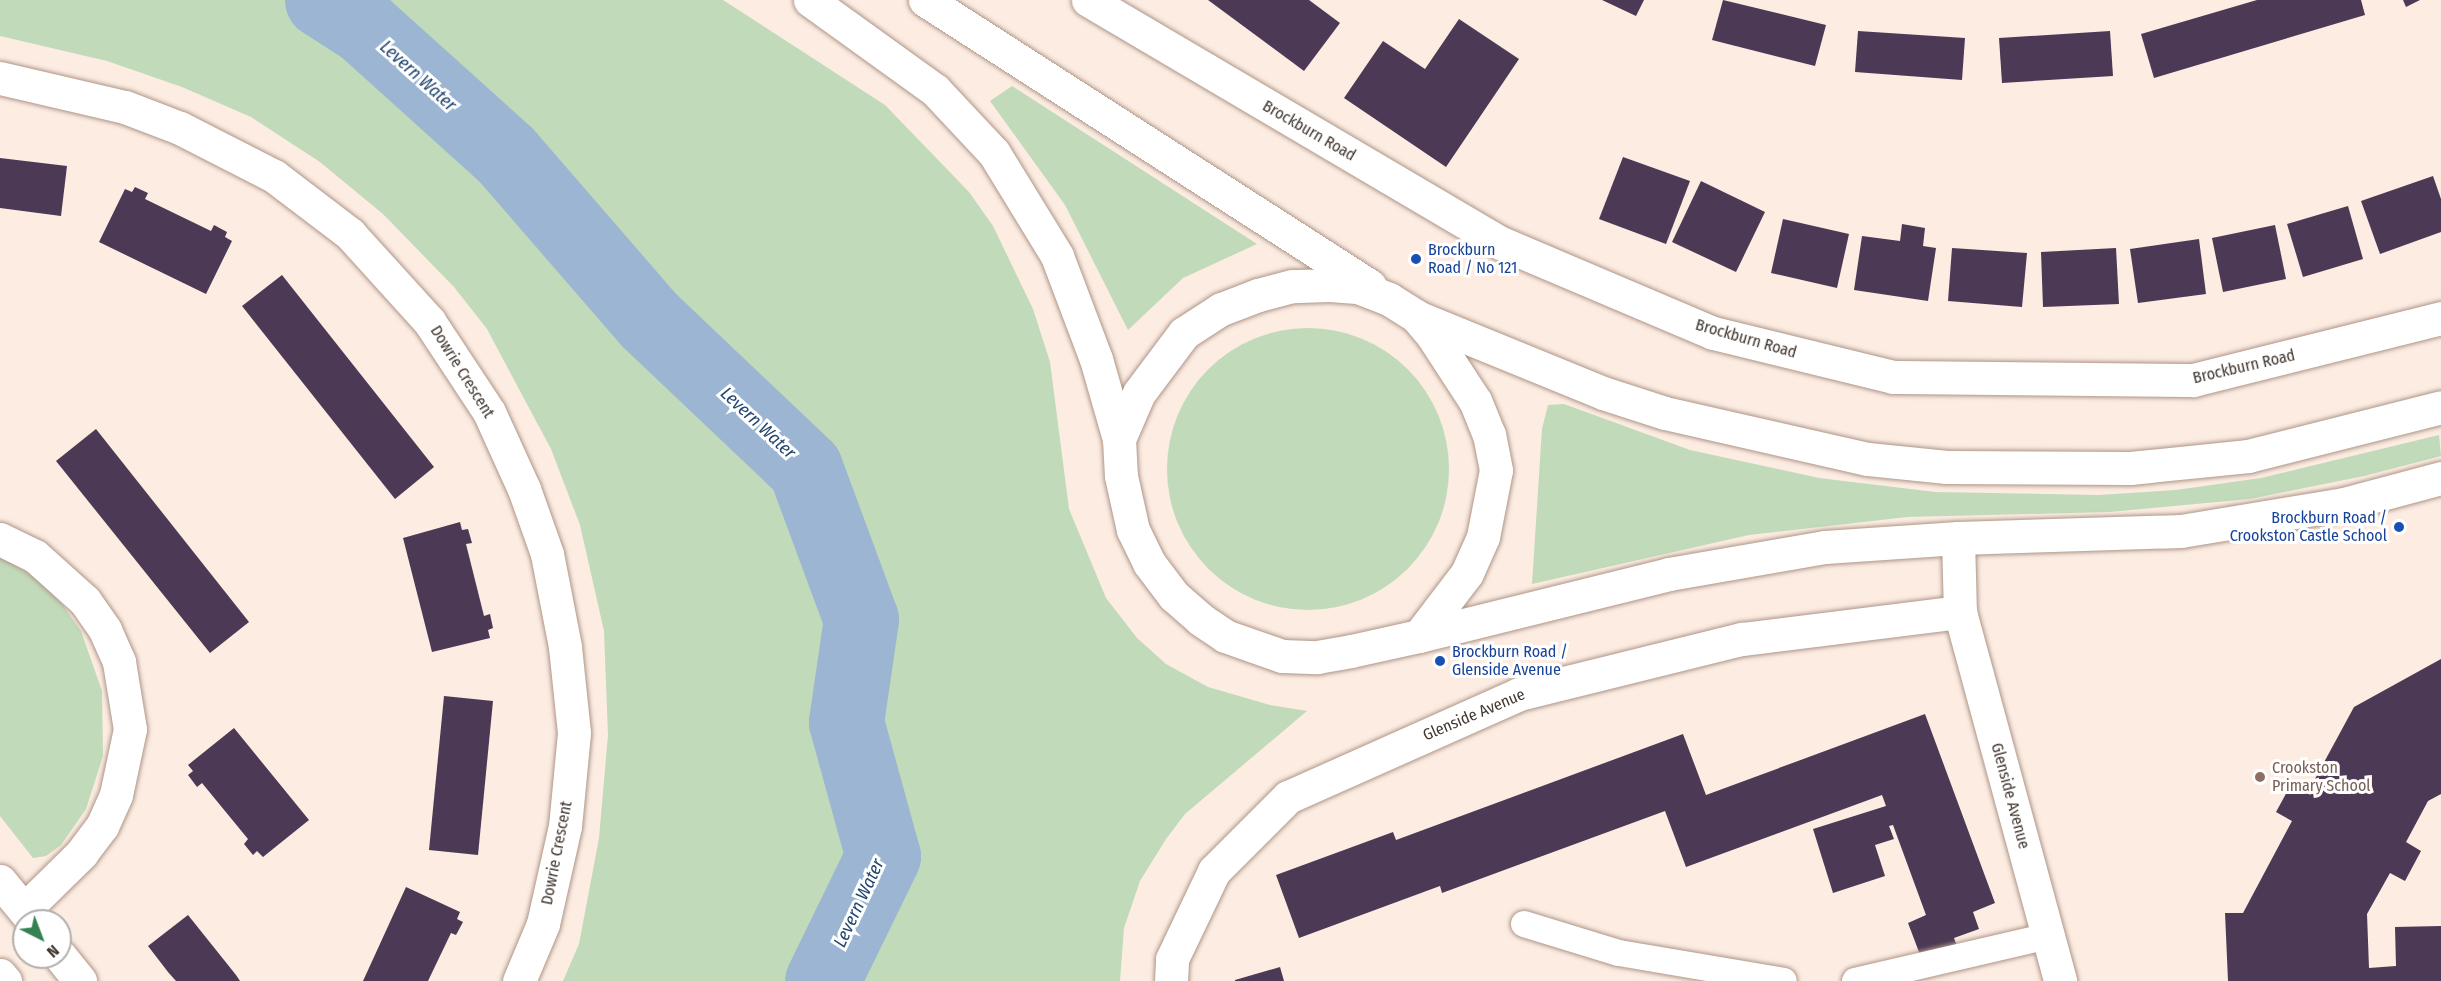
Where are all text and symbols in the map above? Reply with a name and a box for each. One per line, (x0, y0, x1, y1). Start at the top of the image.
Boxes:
water label: Levern Water (375, 36, 461, 116)
street label: Brockburn Road (1259, 97, 1359, 165)
place label: Brockburn Road / No 121 (1428, 240, 1517, 278)
marker: Brockburn Road / No 121 (1409, 252, 1423, 266)
street label: Brockburn Road (1693, 315, 1799, 363)
street label: Dowrie Crescent (426, 322, 498, 422)
street label: Brockburn Road (2191, 346, 2297, 388)
water label: Levern Water (716, 383, 800, 463)
place label: Brockburn Road / Crookston Castle School (2230, 508, 2387, 546)
marker: Brockburn Road / Crookston Castle School (2392, 520, 2406, 534)
place label: Brockburn Road / Glenside Avenue (1452, 642, 1568, 680)
marker: Brockburn Road / Glenside Avenue (1433, 654, 1447, 668)
street label: Glenside Avenue (1420, 685, 1528, 745)
street label: Glenside Avenue (1987, 741, 2033, 851)
place label: Crookston Primary School (2272, 758, 2371, 796)
marker: Crookston Primary School (2253, 770, 2267, 784)
street label: Dowrie Crescent (538, 799, 576, 907)
water label: Levern Water (829, 855, 889, 951)
north arrow (12, 909, 72, 969)
text: N (43, 941, 63, 962)

